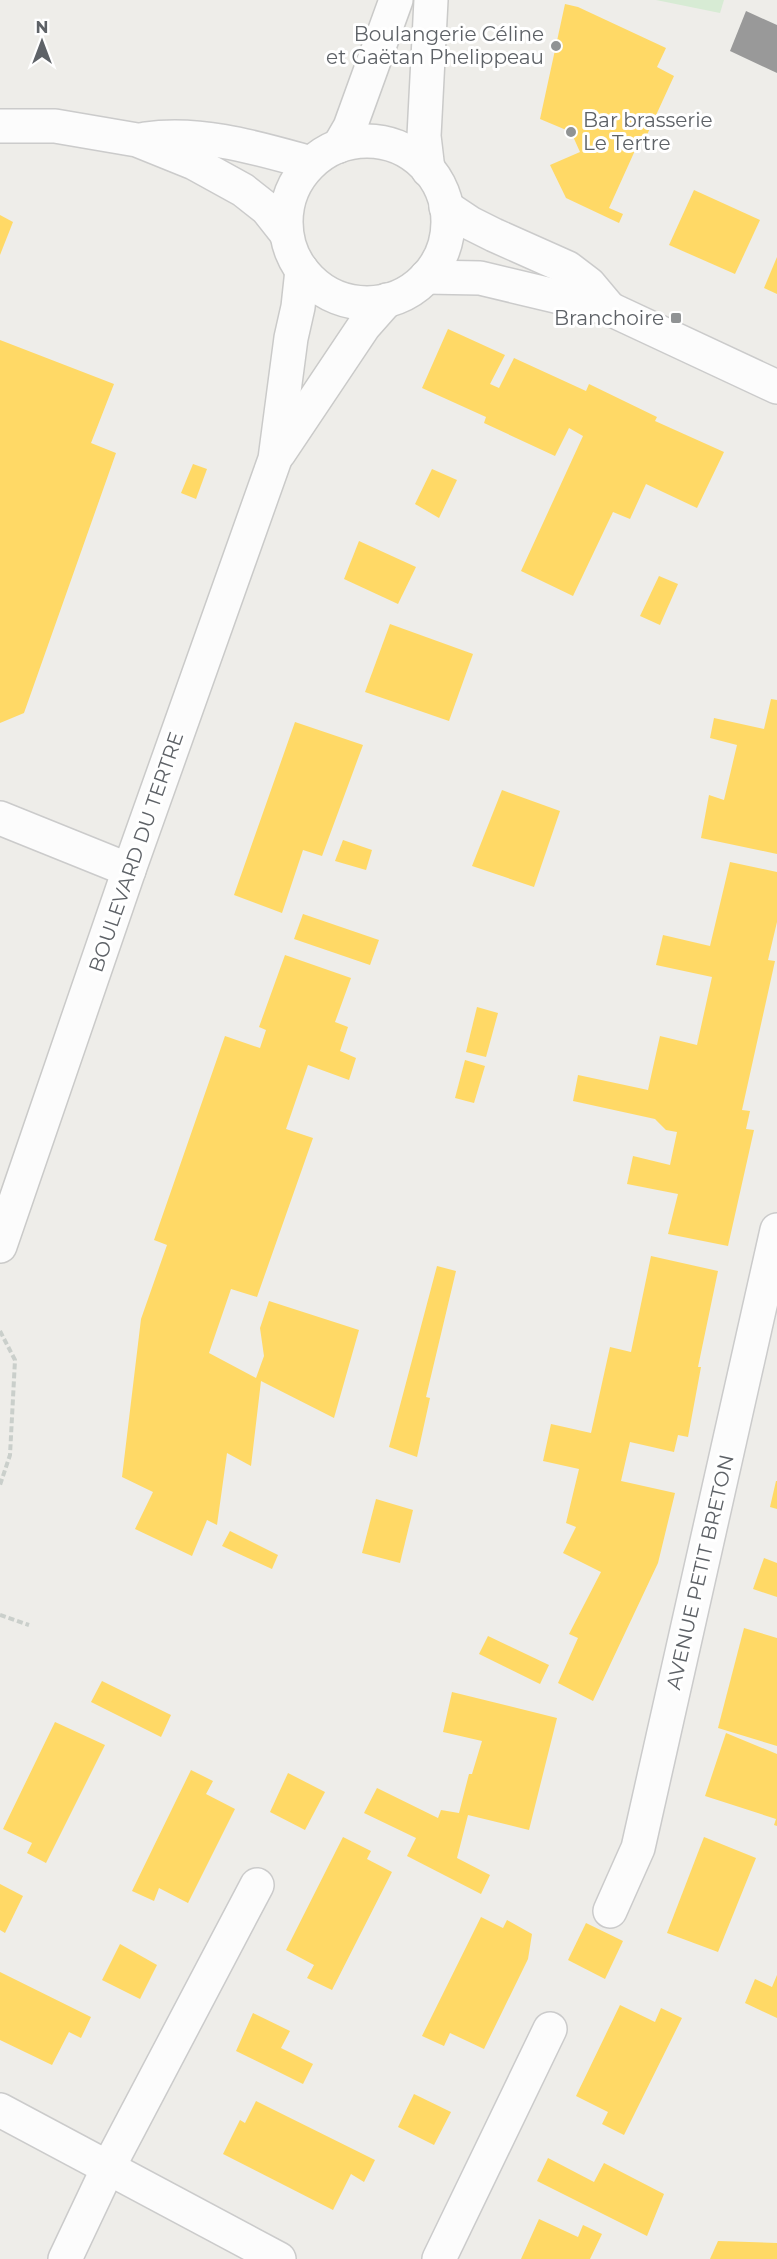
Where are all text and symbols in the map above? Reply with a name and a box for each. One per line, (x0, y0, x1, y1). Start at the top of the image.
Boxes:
north arrow (12, 12, 72, 72)
text: N (36, 18, 48, 37)
place label: Boulangerie Céline et Gaëtan Phelippeau (326, 22, 544, 69)
marker: Boulangerie Céline et Gaëtan Phelippeau (549, 39, 563, 53)
place label: Bar brasserie Le Tertre (583, 108, 713, 155)
marker: Bar brasserie Le Tertre (564, 125, 578, 139)
place label: Branchoire (554, 306, 664, 330)
marker: Branchoire (669, 311, 683, 325)
street label: BOULEVARD DU TERTRE (84, 729, 188, 975)
street label: AVENUE PETIT BRETON (661, 1452, 739, 1692)

